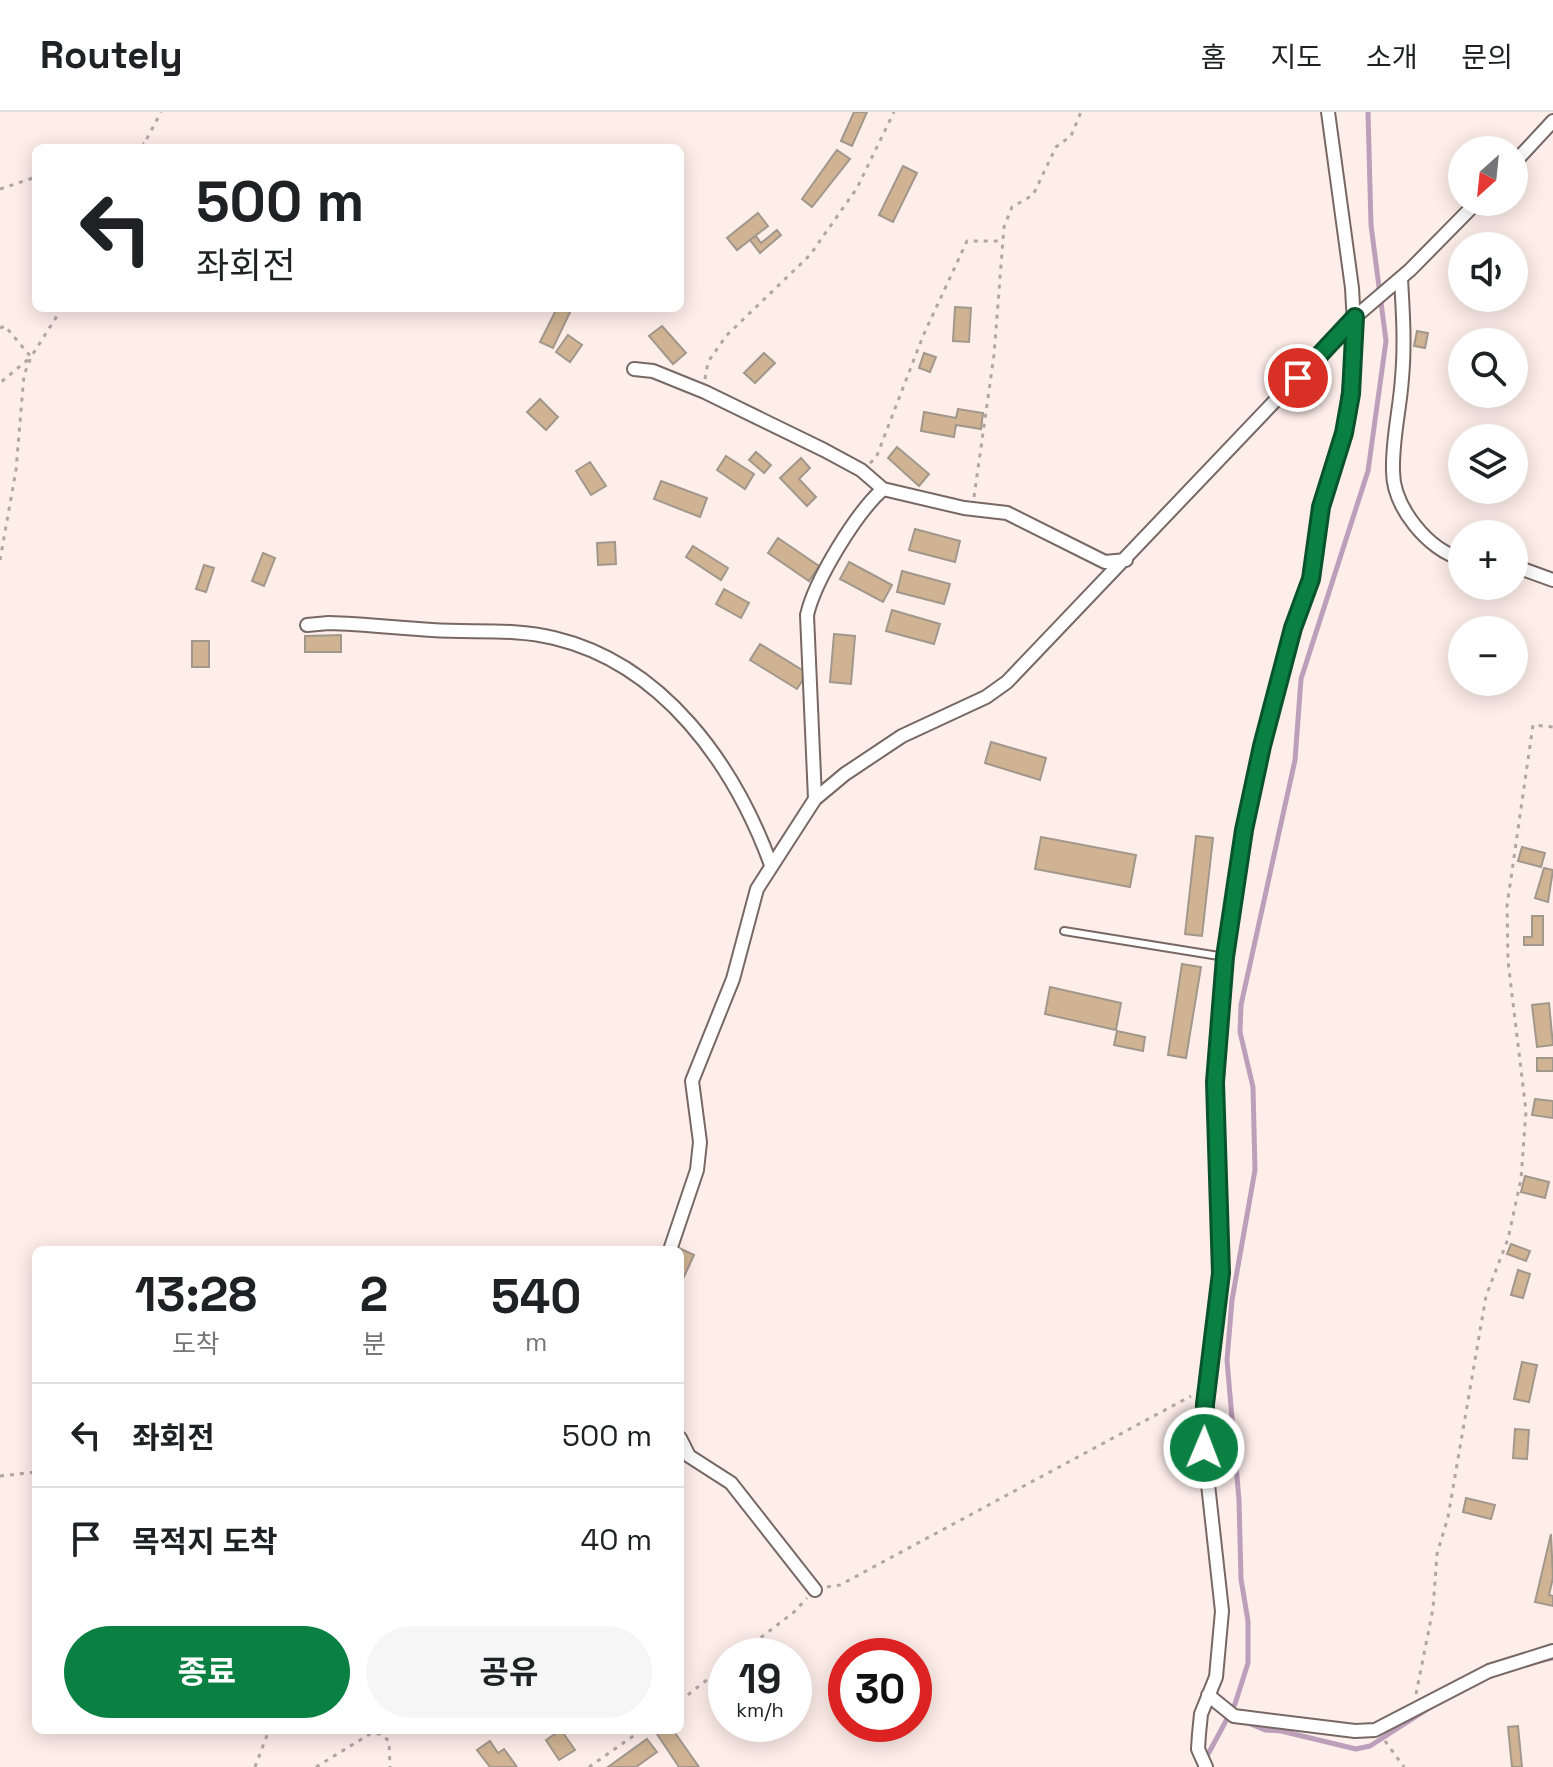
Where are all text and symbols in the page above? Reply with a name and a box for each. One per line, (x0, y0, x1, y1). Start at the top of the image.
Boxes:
text: Routely (40, 31, 183, 79)
text: 홈 (1201, 39, 1226, 75)
text: 지도 (1270, 39, 1322, 75)
text: 소개 (1366, 39, 1417, 75)
text: 문의 (1461, 39, 1513, 75)
north arrow (1448, 136, 1528, 216)
map controls (1448, 136, 1528, 696)
text: 500 m (196, 166, 364, 237)
icon: left (64, 176, 168, 280)
button: sound (1448, 232, 1528, 312)
text: 좌회전 (196, 243, 295, 289)
button: search (1448, 328, 1528, 408)
pin (1264, 344, 1332, 412)
icon: arrive (1276, 356, 1320, 400)
button: layers (1448, 424, 1528, 504)
button: + (1448, 520, 1528, 600)
button: − (1448, 616, 1528, 696)
text: 13:28 (135, 1264, 257, 1325)
text: 2 (360, 1264, 388, 1325)
text: 540 (491, 1266, 581, 1327)
text: m (525, 1325, 547, 1359)
text: 도착 (172, 1327, 220, 1361)
text: 분 (362, 1327, 386, 1361)
position arrow (1162, 1406, 1246, 1490)
icon: left (64, 1413, 108, 1457)
text: 500 m (562, 1416, 652, 1455)
text: 좌회전 (132, 1418, 215, 1457)
icon: arrive (64, 1517, 108, 1561)
text: 40 m (581, 1520, 652, 1559)
text: 목적지 도착 (132, 1522, 278, 1561)
button: 종료 (64, 1626, 350, 1718)
button: 공유 (366, 1626, 652, 1718)
speed limit sign: 30 (828, 1638, 932, 1742)
text: 19 (739, 1654, 781, 1705)
text: km/h (736, 1697, 784, 1723)

